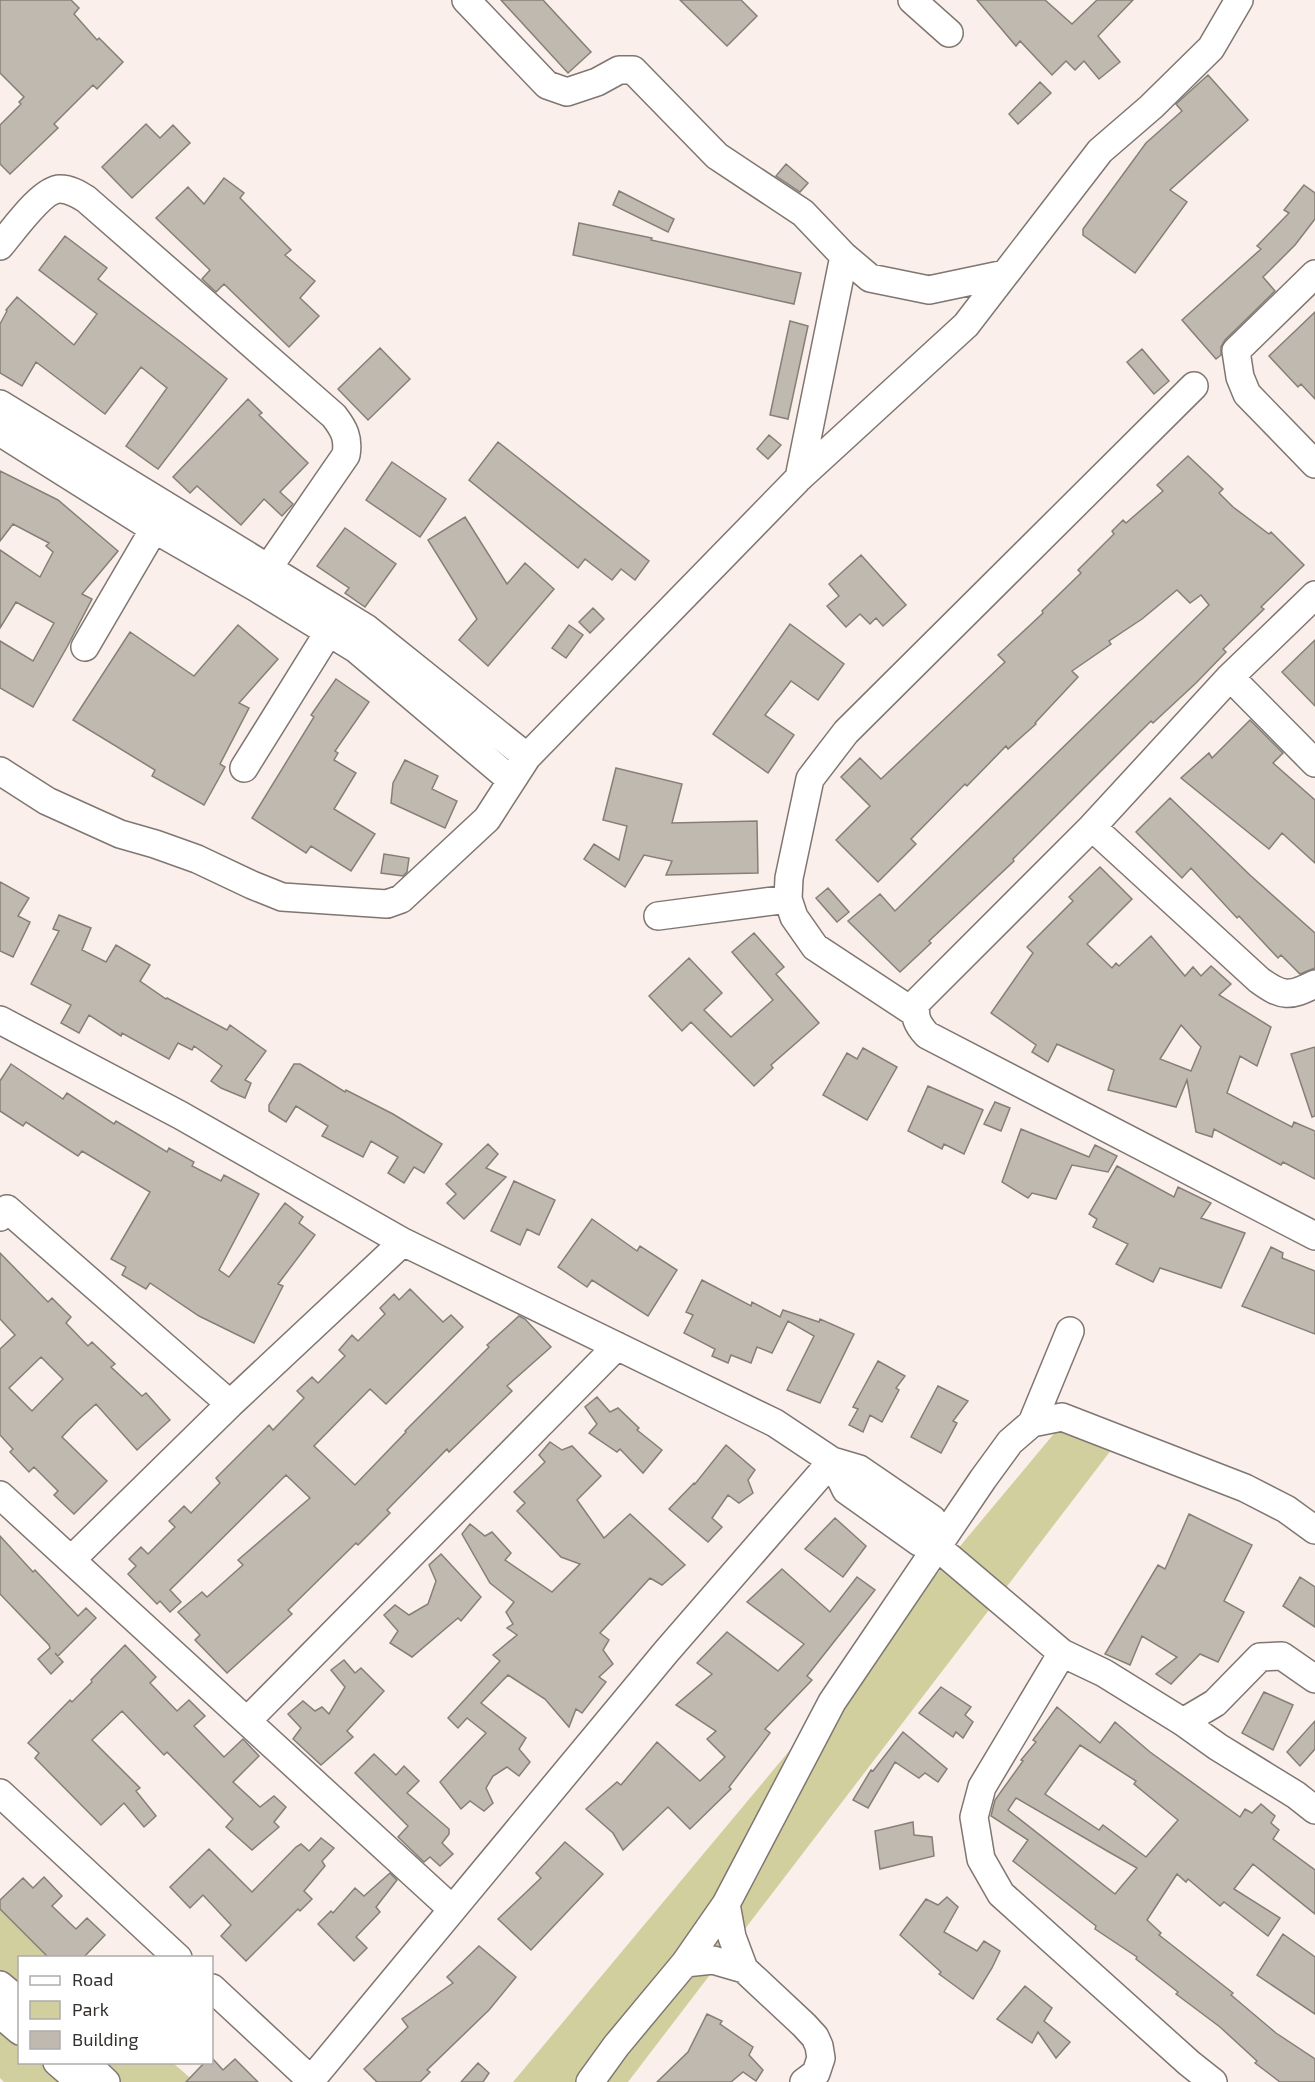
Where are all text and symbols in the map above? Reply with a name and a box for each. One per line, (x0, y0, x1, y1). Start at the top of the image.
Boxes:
legend (18, 1956, 213, 2064)
text: Road (72, 1968, 113, 1990)
text: Park (72, 1998, 109, 2020)
text: Building (72, 2028, 139, 2050)

